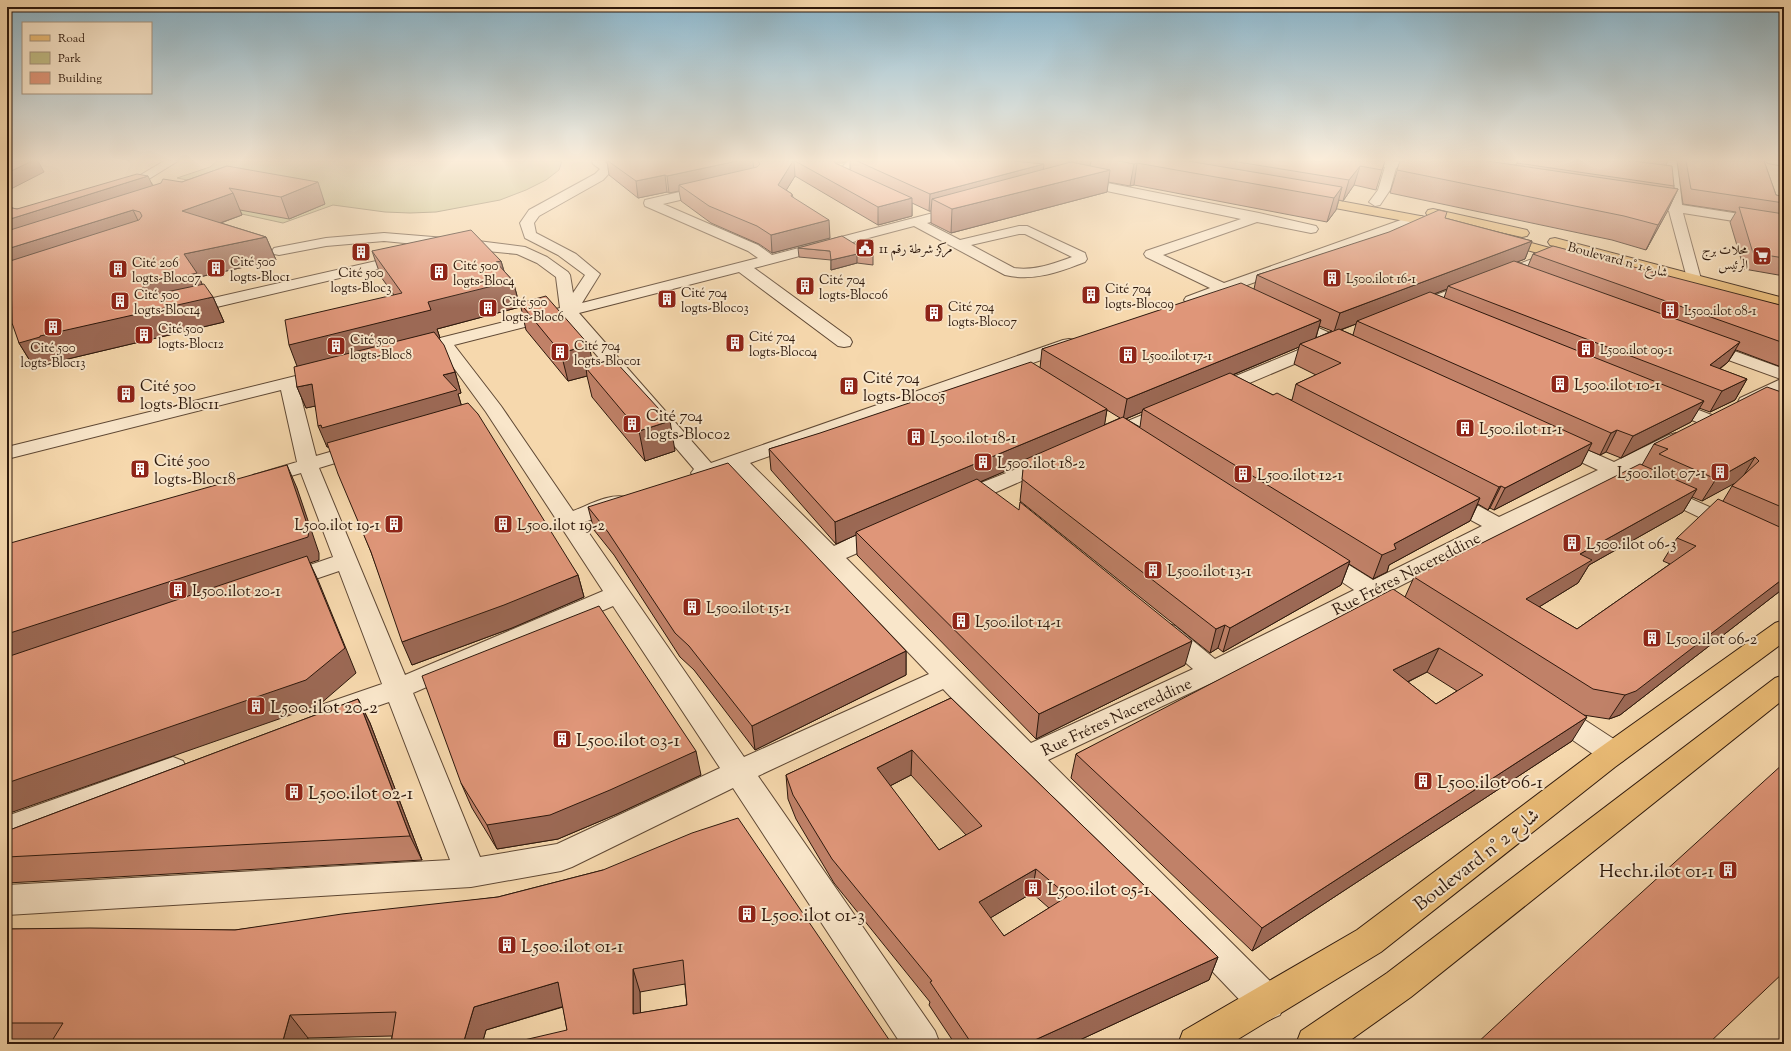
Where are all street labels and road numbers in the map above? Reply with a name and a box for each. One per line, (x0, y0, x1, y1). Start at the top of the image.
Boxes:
street label: Boulevard n° شارع 1 (1565, 239, 1670, 284)
street label: Rue Fréres Nacereddine (1329, 528, 1485, 623)
street label: Rue Fréres Nacereddine (1038, 673, 1196, 763)
street label: Boulevard n° شارع 2 (1409, 803, 1546, 919)

